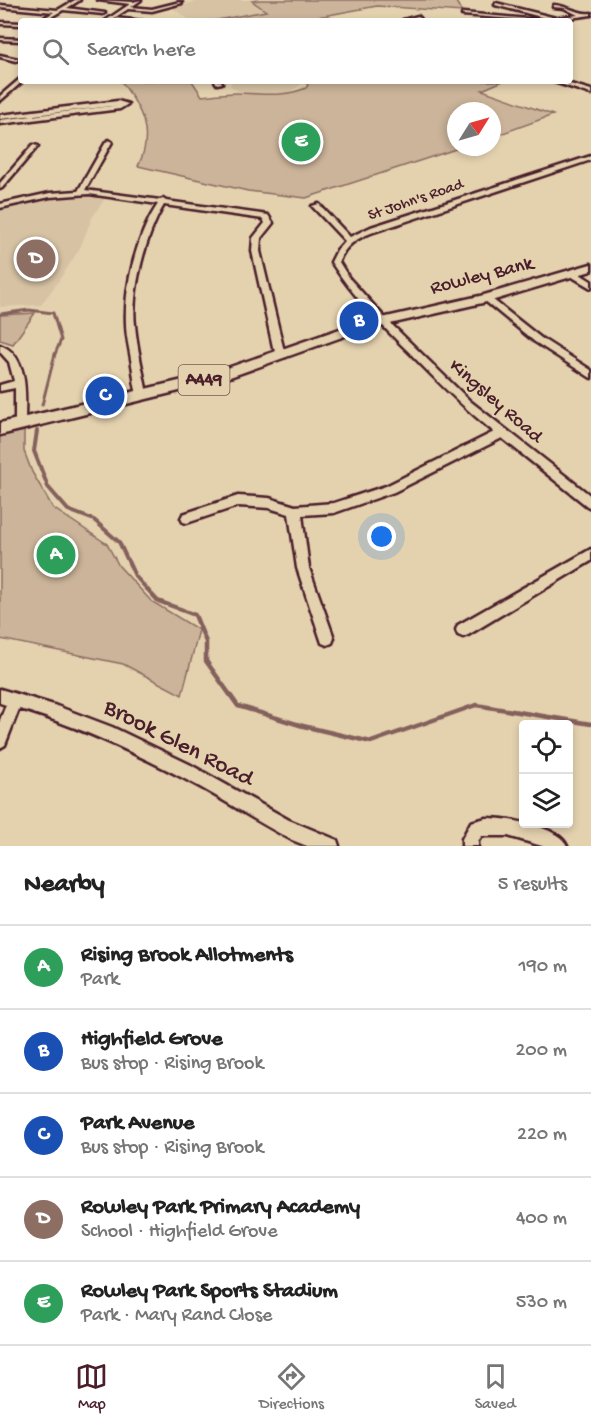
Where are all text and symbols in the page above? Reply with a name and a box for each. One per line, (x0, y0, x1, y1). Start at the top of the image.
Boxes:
search box (18, 18, 573, 84)
icon: search (39, 35, 72, 68)
text: Search here (87, 38, 195, 64)
north arrow (447, 102, 501, 156)
pin: E (282, 120, 320, 164)
street label: St John's Road (366, 175, 468, 226)
pin: D (16, 236, 56, 282)
street label: Rowley Bank (428, 253, 538, 301)
pin: B (340, 298, 378, 344)
street label: Kingsley Road (443, 355, 548, 450)
road number: A449 (178, 365, 230, 395)
pin: C (86, 374, 124, 418)
your location (367, 522, 396, 551)
pin: A (36, 532, 76, 578)
street label: Brook Glen Road (97, 693, 260, 795)
map controls (519, 720, 573, 828)
button: locate (519, 720, 573, 774)
button: layers (519, 774, 573, 828)
text: Nearby (24, 870, 105, 901)
text: 5 results (498, 874, 567, 897)
text: Rising Brook Allotments (81, 943, 293, 969)
text: A (38, 956, 49, 979)
text: 190 m (519, 956, 567, 979)
text: Park (81, 969, 119, 992)
text: Highfield Grove (81, 1027, 223, 1053)
text: B (38, 1040, 49, 1063)
text: 200 m (516, 1040, 567, 1063)
text: Bus stop · Rising Brook (81, 1053, 263, 1076)
text: Park Avenue (81, 1111, 194, 1137)
text: C (38, 1124, 49, 1147)
text: 220 m (517, 1124, 567, 1147)
text: Bus stop · Rising Brook (81, 1137, 263, 1160)
text: Rowley Park Primary Academy (81, 1195, 360, 1221)
text: D (37, 1208, 50, 1231)
text: 400 m (516, 1208, 567, 1231)
text: School · Highfield Grove (81, 1221, 277, 1244)
text: Rowley Park Sports Stadium (81, 1279, 338, 1305)
text: E (37, 1292, 50, 1315)
text: 530 m (516, 1292, 567, 1315)
text: Park · Mary Rand Close (81, 1305, 272, 1328)
tab: Map (75, 1360, 108, 1415)
tab: Directions (259, 1360, 324, 1415)
tab: Saved (475, 1360, 516, 1415)

